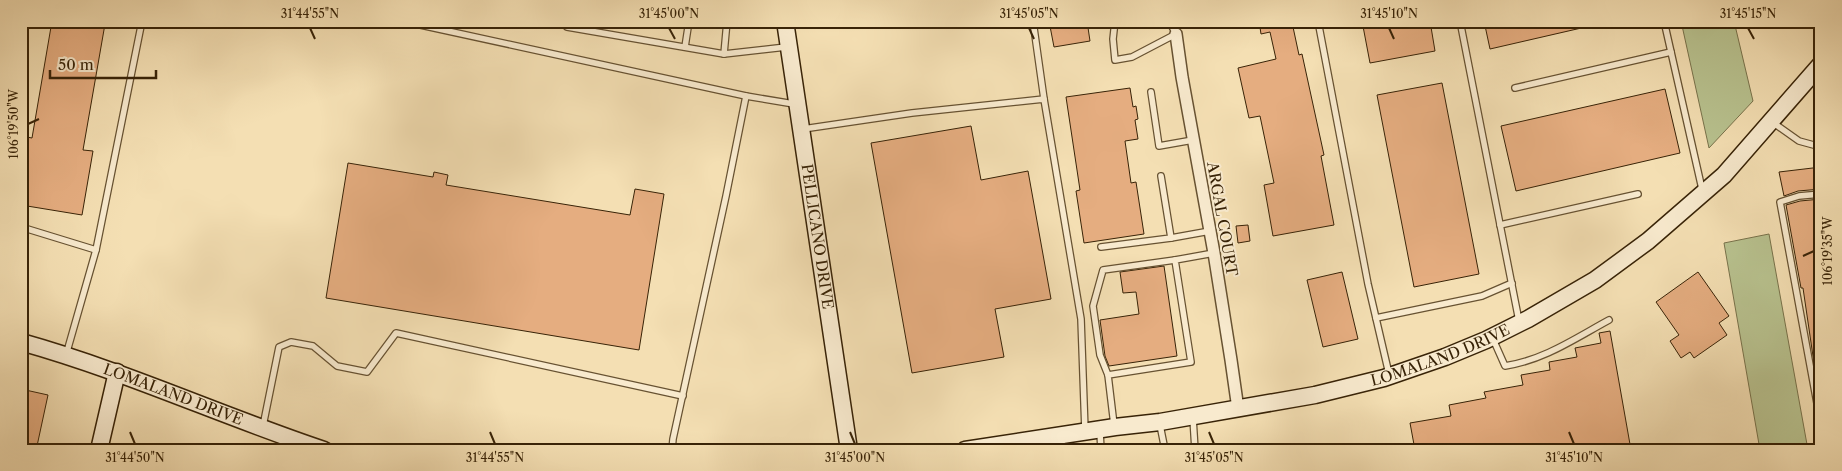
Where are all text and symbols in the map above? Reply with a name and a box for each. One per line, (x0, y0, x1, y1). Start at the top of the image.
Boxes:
text: 31°44'55"N (281, 6, 339, 21)
text: 31°45'00"N (639, 6, 699, 21)
text: 31°45'05"N (999, 6, 1059, 21)
text: 31°45'10"N (1360, 6, 1418, 21)
text: 31°45'15"N (1720, 6, 1776, 21)
scale bar (50, 48, 156, 80)
text: 50 m (58, 55, 94, 74)
text: 106°19'50"W (6, 88, 21, 159)
street label: ARGAL COURT (1203, 159, 1242, 278)
street label: PELLICANO DRIVE (797, 163, 838, 310)
text: 106°19'35"W (1820, 216, 1835, 285)
street label: LOMALAND DRIVE (1369, 320, 1513, 390)
street label: LOMALAND DRIVE (101, 359, 246, 429)
text: 31°44'50"N (105, 450, 165, 465)
text: 31°44'55"N (466, 450, 524, 465)
text: 31°45'00"N (825, 450, 885, 465)
text: 31°45'05"N (1184, 450, 1244, 465)
text: 31°45'10"N (1545, 450, 1603, 465)

